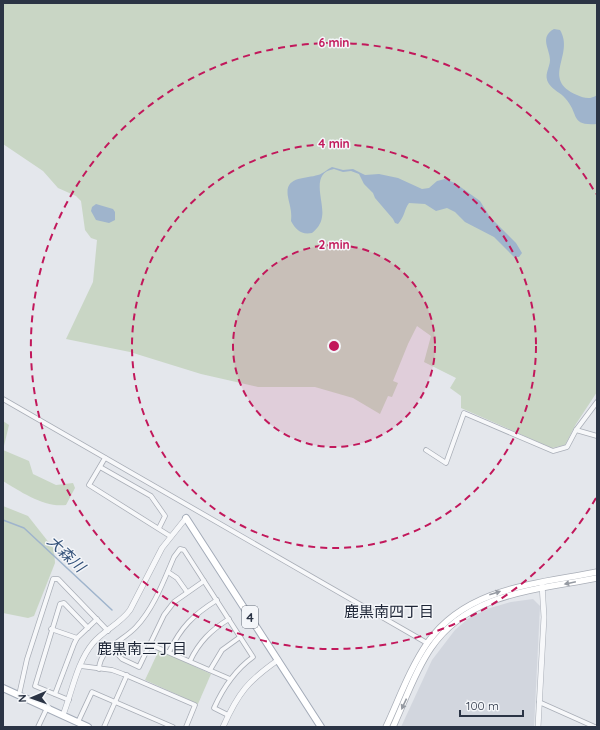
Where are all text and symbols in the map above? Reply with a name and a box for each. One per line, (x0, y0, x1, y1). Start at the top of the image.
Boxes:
text: 6 min (318, 35, 350, 50)
text: 4 min (318, 136, 350, 151)
text: 2 min (318, 237, 350, 252)
centre of rings (327, 339, 341, 353)
water label: 大森川 (43, 531, 91, 577)
one-way arrow (564, 581, 576, 587)
one-way arrow (489, 590, 501, 596)
district label: 鹿黒南四丁目 (344, 602, 434, 621)
road number: 4 (242, 606, 258, 628)
district label: 鹿黒南三丁目 (97, 639, 187, 658)
north arrow (12, 678, 52, 718)
scale bar (460, 692, 523, 718)
text: N (15, 694, 29, 703)
one-way arrow (401, 698, 407, 709)
text: 100 m (466, 698, 499, 713)

